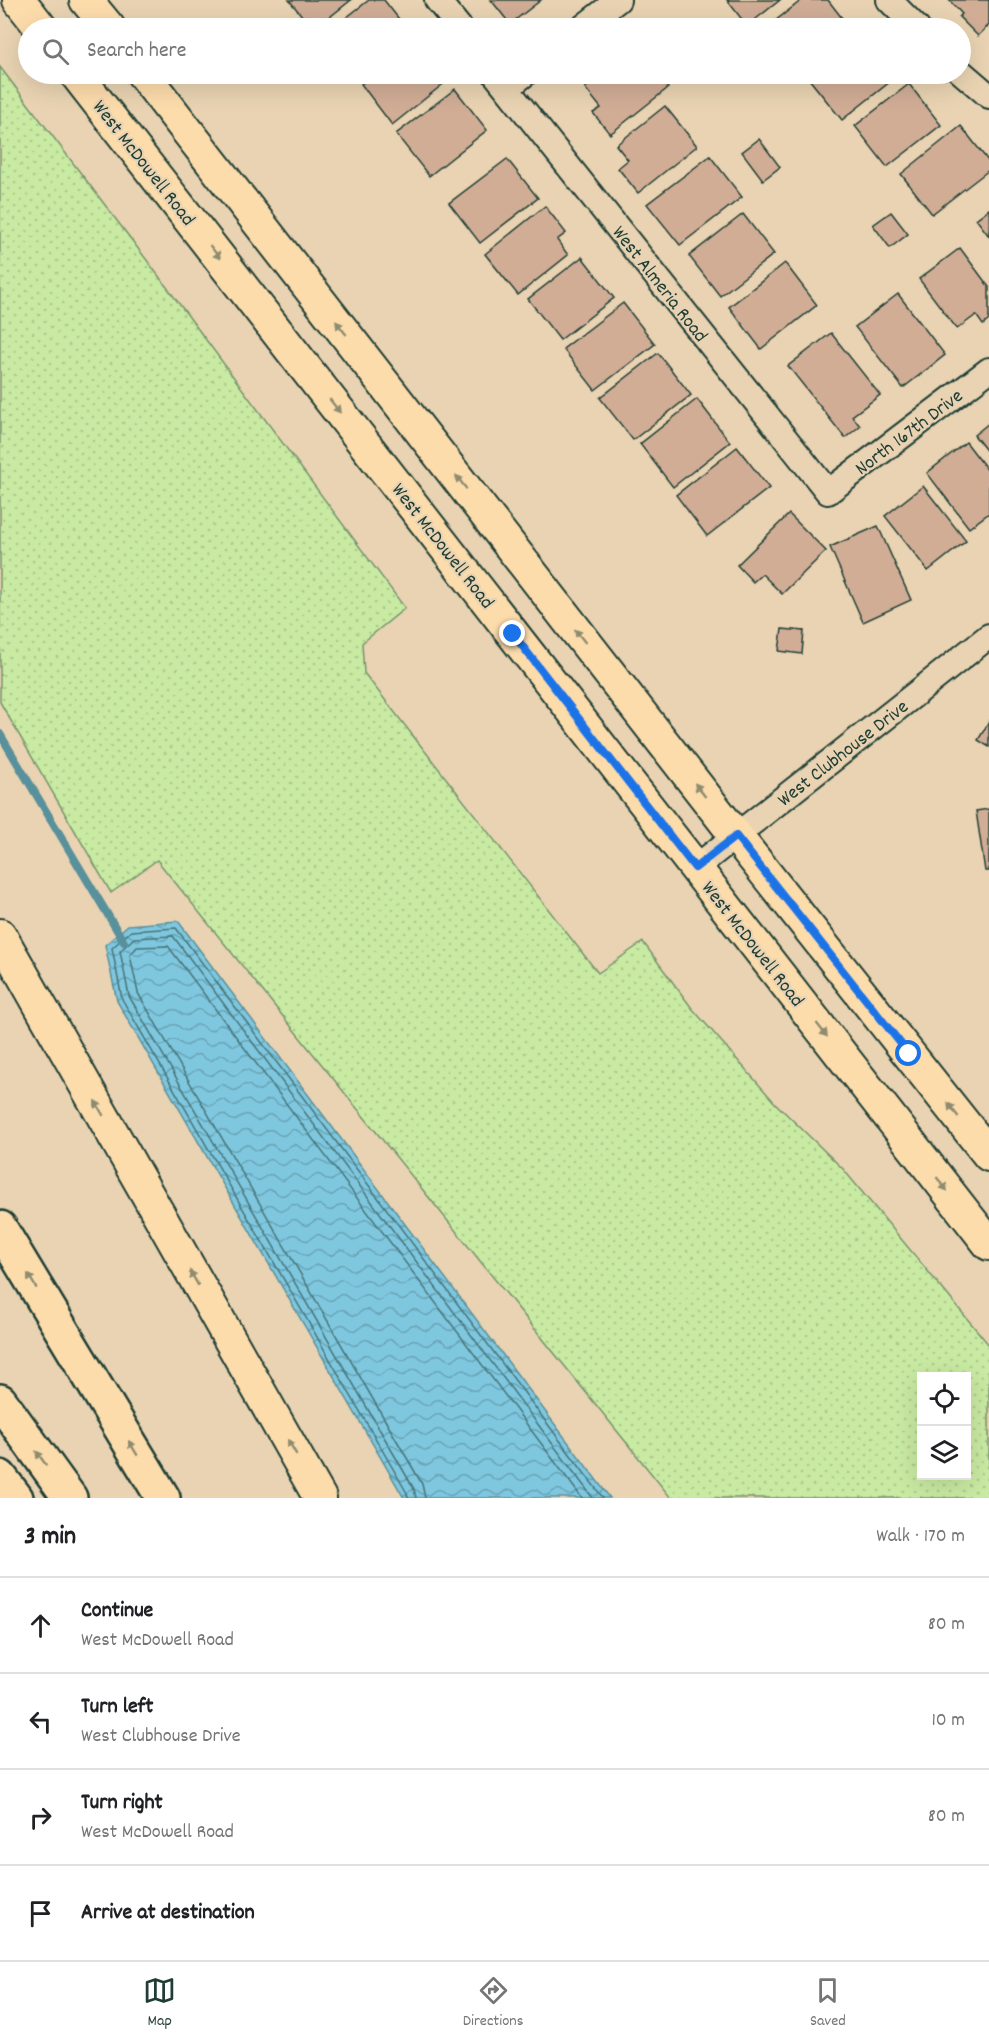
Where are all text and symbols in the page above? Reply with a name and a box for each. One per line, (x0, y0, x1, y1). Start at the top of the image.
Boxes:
search box (18, 18, 971, 84)
icon: search (39, 35, 72, 68)
text: Search here (87, 36, 186, 67)
street label: West McDowell Road (85, 95, 201, 233)
street label: West Almeria Road (604, 221, 713, 349)
one-way arrow (209, 244, 222, 260)
one-way arrow (335, 320, 348, 336)
street label: North 167th Drive (850, 383, 970, 483)
one-way arrow (329, 398, 342, 414)
one-way arrow (454, 474, 467, 490)
street label: West McDowell Road (384, 478, 500, 616)
route end (499, 620, 525, 646)
one-way arrow (574, 628, 587, 644)
street label: West Clubhouse Drive (772, 694, 916, 815)
one-way arrow (694, 782, 706, 798)
street label: West McDowell Road (694, 876, 810, 1014)
one-way arrow (816, 1022, 828, 1038)
route start (895, 1040, 921, 1066)
one-way arrow (94, 1099, 104, 1116)
one-way arrow (947, 1102, 959, 1117)
one-way arrow (936, 1176, 948, 1191)
one-way arrow (189, 1269, 199, 1286)
one-way arrow (27, 1272, 37, 1289)
map controls (917, 1372, 971, 1480)
button: locate (917, 1372, 971, 1426)
button: layers (917, 1426, 971, 1480)
one-way arrow (286, 1439, 297, 1455)
one-way arrow (127, 1440, 138, 1456)
one-way arrow (35, 1450, 47, 1465)
text: 3 min (24, 1519, 76, 1556)
text: Walk · 170 m (876, 1523, 965, 1551)
text: Continue (81, 1596, 153, 1627)
icon: ahead (24, 1609, 57, 1642)
text: 80 m (928, 1611, 965, 1639)
text: West McDowell Road (81, 1627, 234, 1655)
text: Turn left (81, 1692, 153, 1723)
icon: left (24, 1705, 57, 1738)
text: 10 m (931, 1707, 965, 1735)
text: West Clubhouse Drive (81, 1723, 241, 1751)
text: Turn right (81, 1788, 163, 1819)
icon: right (24, 1801, 57, 1834)
text: 80 m (928, 1803, 965, 1831)
text: West McDowell Road (81, 1819, 234, 1847)
icon: arrive (24, 1897, 57, 1930)
text: Arrive at destination (81, 1898, 255, 1929)
tab: Map (143, 1974, 176, 2033)
tab: Directions (463, 1974, 523, 2033)
tab: Saved (810, 1974, 846, 2033)

